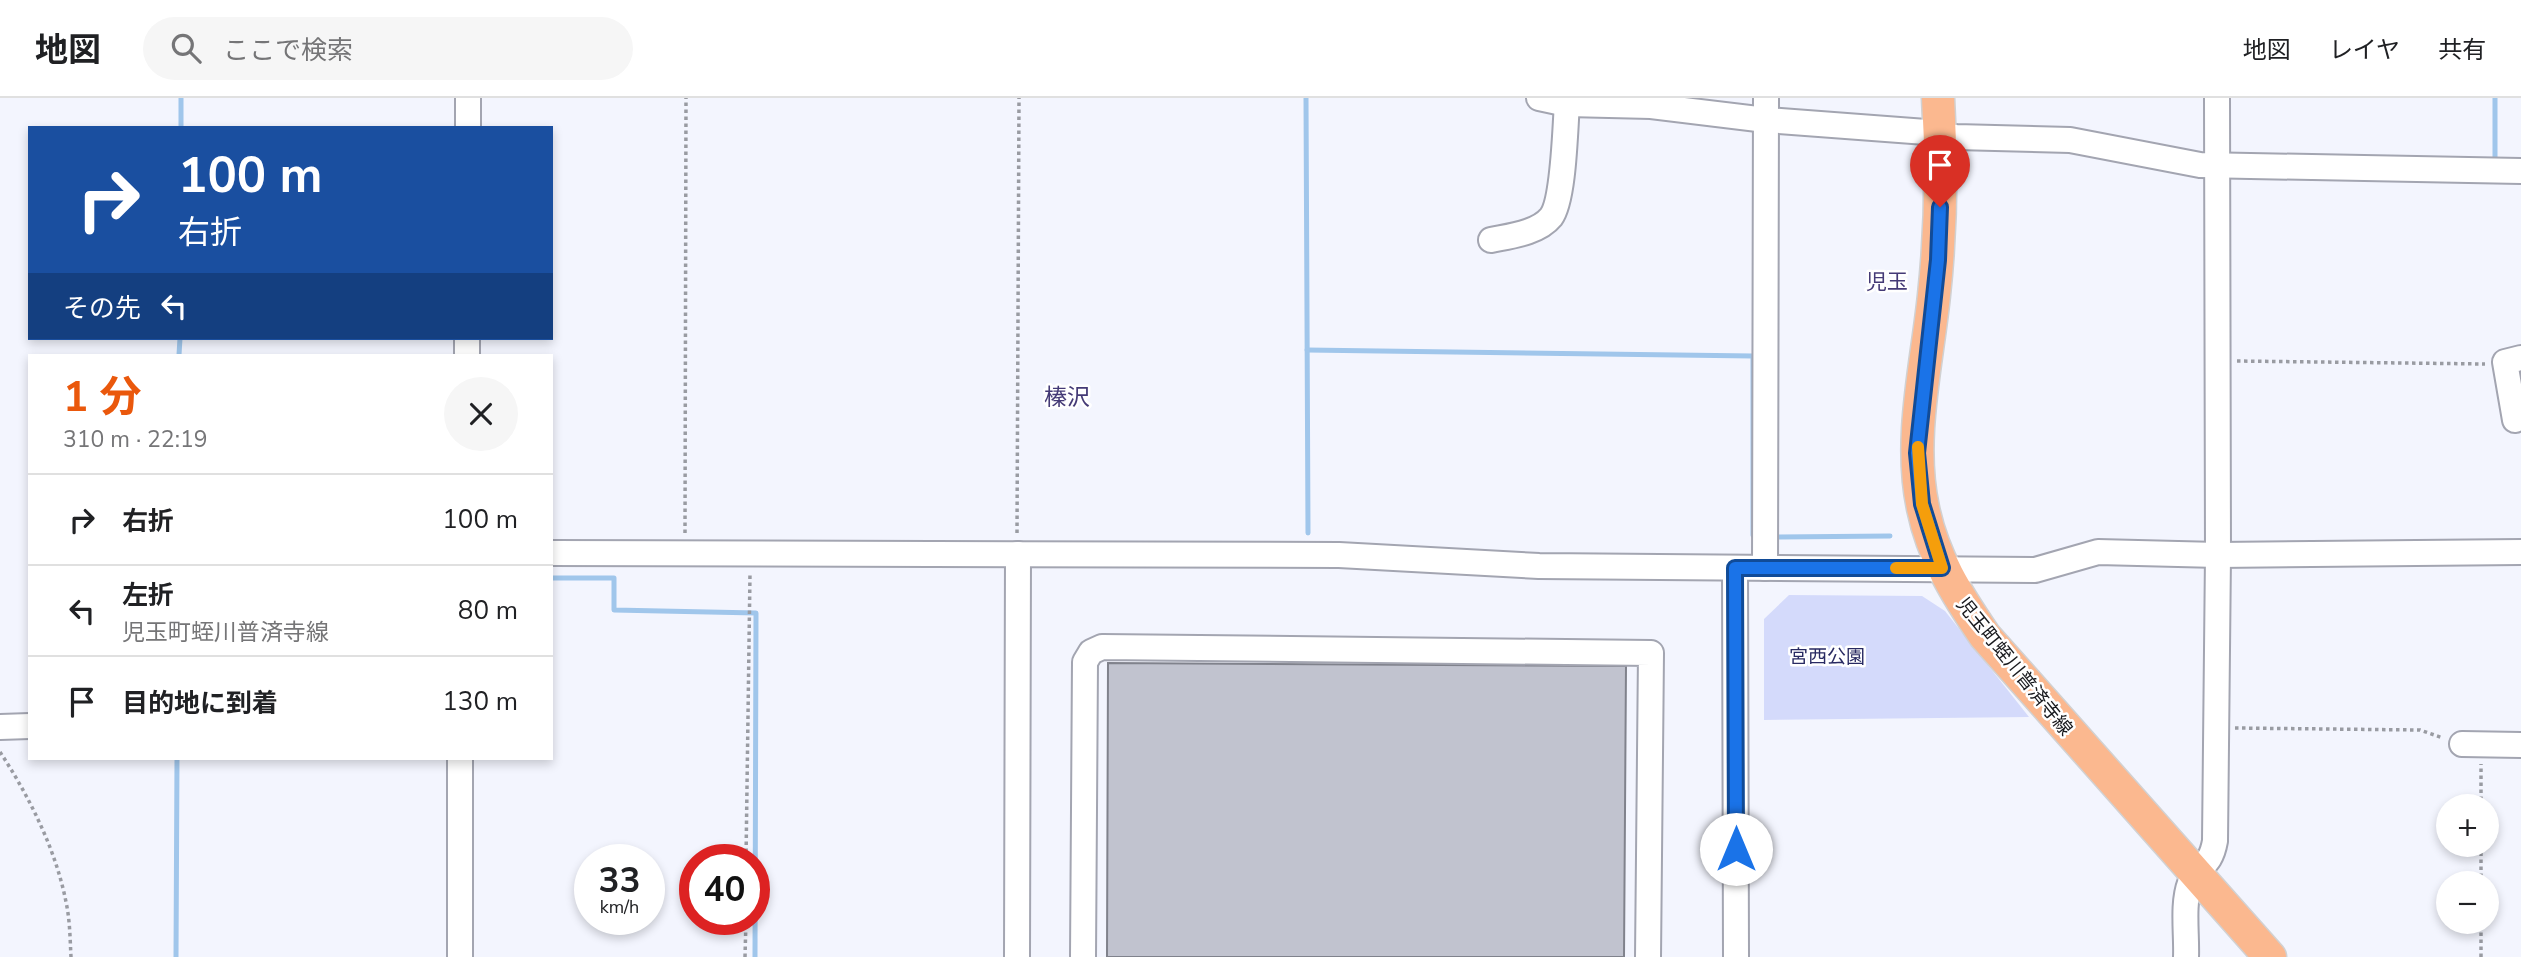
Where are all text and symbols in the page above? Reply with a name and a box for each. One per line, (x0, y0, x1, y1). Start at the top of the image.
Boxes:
search box (143, 17, 633, 80)
text: 地図 (35, 28, 101, 73)
icon: search (167, 29, 205, 67)
text: ここで検索 (223, 33, 353, 68)
text: 地図 (2243, 34, 2291, 66)
text: レイヤ (2329, 34, 2400, 66)
text: 共有 (2438, 34, 2486, 66)
pin (1910, 135, 1970, 207)
text: 100 m (178, 142, 322, 209)
icon: arrive (1921, 146, 1959, 184)
icon: right (63, 154, 154, 245)
text: 右折 (178, 211, 242, 254)
district label: 児玉 (1866, 268, 1908, 296)
icon: left (155, 287, 193, 325)
text: その先 (63, 291, 141, 326)
text: 1 分 (63, 369, 142, 426)
button: close (444, 377, 518, 451)
district label: 榛沢 (1044, 382, 1090, 413)
text: 310 m · 22:19 (63, 424, 208, 455)
icon: right (63, 501, 101, 539)
text: 100 m (442, 502, 518, 537)
text: 右折 (122, 504, 174, 539)
text: 左折 (122, 578, 174, 613)
icon: left (63, 592, 101, 630)
street label: 児玉町蛭川普済寺線 (1950, 592, 2078, 741)
text: 80 m (458, 593, 518, 628)
text: 児玉町蛭川普済寺線 (122, 617, 329, 648)
park label: 宮西公園 (1789, 644, 1865, 670)
icon: arrive (63, 683, 101, 721)
text: 130 m (442, 684, 518, 719)
text: 目的地に到着 (122, 686, 278, 721)
map controls (2436, 794, 2499, 934)
button: + (2436, 794, 2499, 857)
position arrow (1699, 812, 1773, 886)
speed limit sign: 40 (679, 844, 770, 935)
text: 33 (598, 857, 641, 904)
button: − (2436, 871, 2499, 934)
text: km/h (600, 895, 639, 919)

